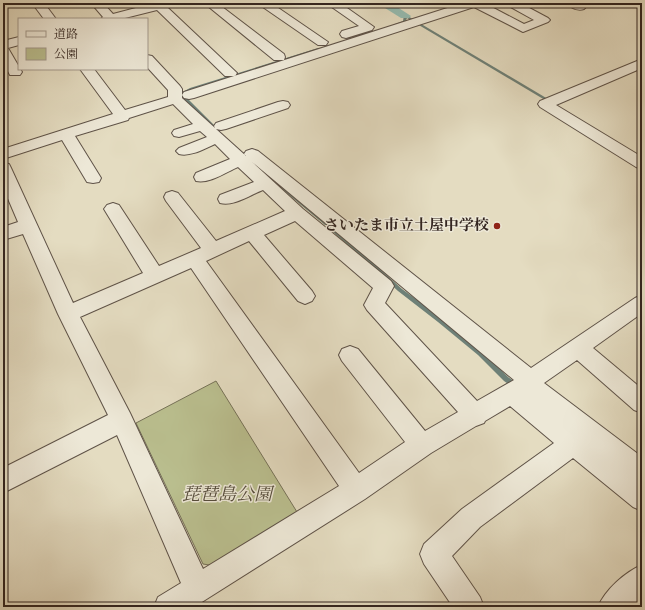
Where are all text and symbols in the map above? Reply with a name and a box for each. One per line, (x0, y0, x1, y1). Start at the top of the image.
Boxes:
legend (18, 18, 148, 70)
text: 道路 (54, 27, 78, 43)
text: 公園 (54, 47, 78, 63)
place label: さいたま市立土屋中学校 (324, 216, 489, 237)
marker: さいたま市立土屋中学校 (492, 221, 502, 231)
park label: 琵琶島公園 (182, 483, 275, 508)

